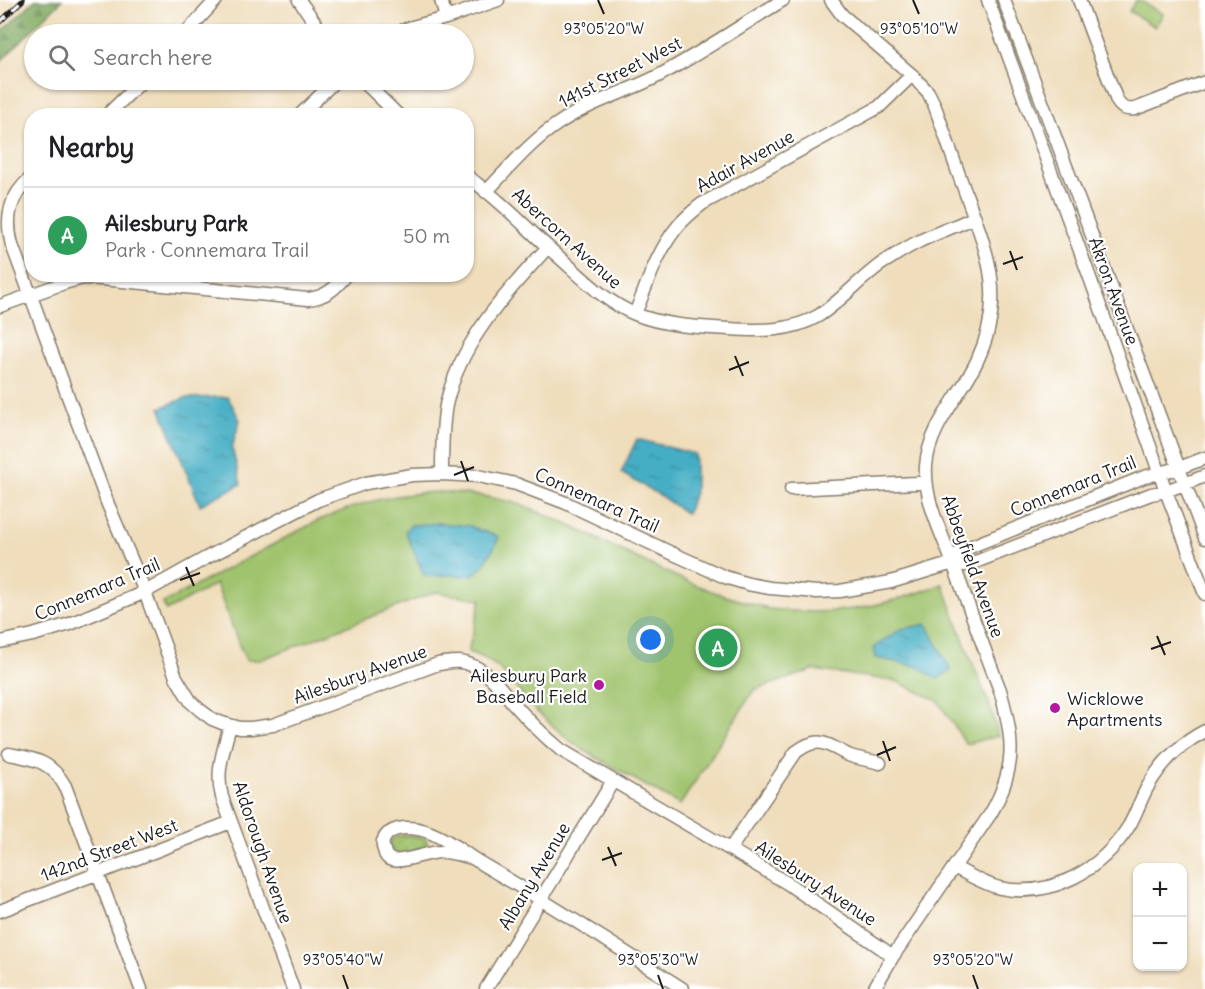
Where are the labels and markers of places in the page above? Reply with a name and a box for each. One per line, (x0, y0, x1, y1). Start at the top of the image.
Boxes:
pin: A (698, 626, 738, 670)
place label: Ailesbury Park Baseball Field (470, 664, 587, 708)
marker: Ailesbury Park Baseball Field (592, 678, 606, 692)
place label: Wicklowe Apartments (1067, 687, 1163, 731)
marker: Wicklowe Apartments (1048, 701, 1062, 715)

